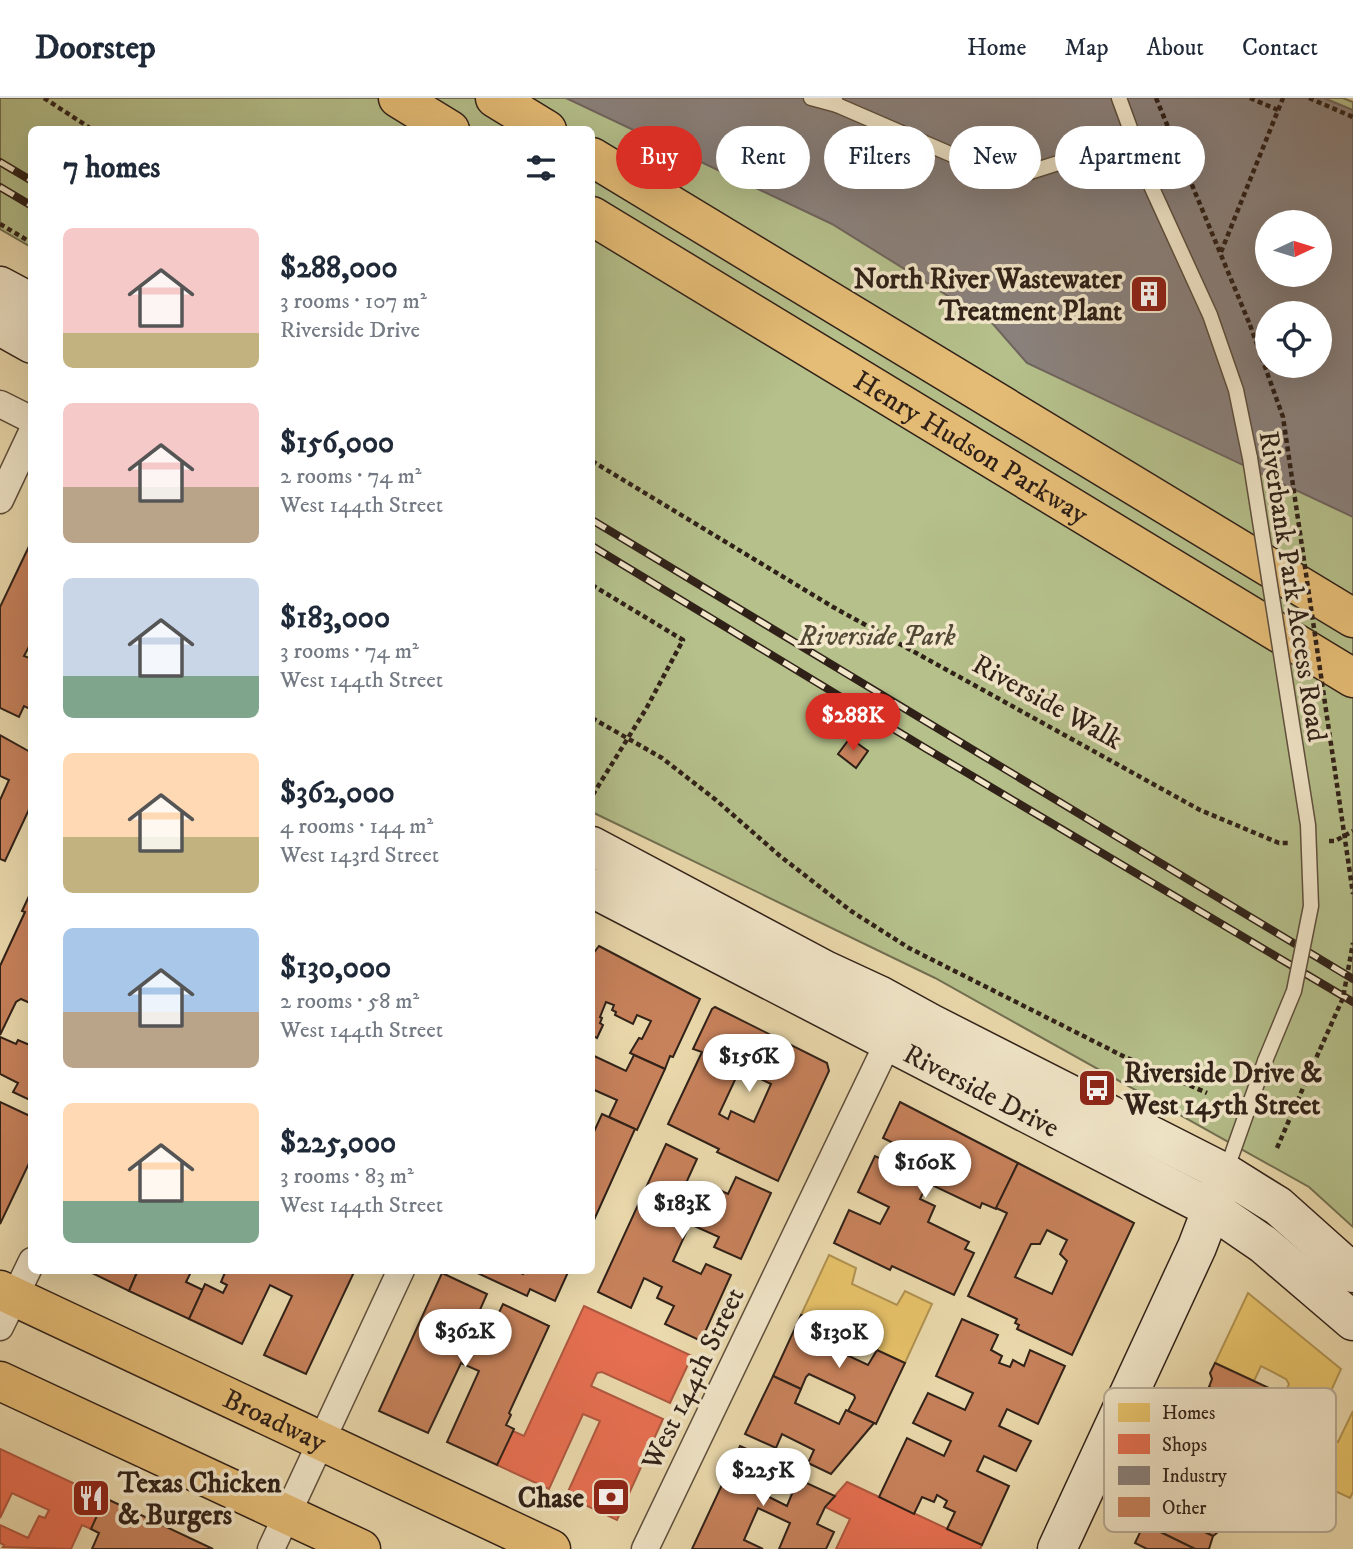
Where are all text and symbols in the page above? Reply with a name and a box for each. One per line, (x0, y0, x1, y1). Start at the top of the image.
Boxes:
text: Doorstep (35, 28, 156, 69)
text: Home (967, 33, 1026, 63)
text: Map (1064, 33, 1109, 63)
text: About (1147, 33, 1204, 63)
text: Contact (1242, 33, 1318, 63)
chip: Buy (616, 126, 702, 189)
chip: Rent (716, 126, 810, 189)
chip: Filters (824, 126, 935, 189)
chip: New (949, 126, 1041, 189)
chip: Apartment (1055, 126, 1205, 189)
icon: filters (522, 149, 560, 187)
text: 7 homes (63, 150, 160, 187)
north arrow (1255, 210, 1332, 287)
map controls (1255, 210, 1332, 378)
text: $288,000 (280, 250, 398, 287)
icon: home (119, 256, 203, 340)
place label: North River Wastewater Treatment Plant (853, 262, 1123, 329)
building icon: North River Wastewater Treatment Plant (1128, 273, 1170, 315)
text: 3 rooms · 107 m² (280, 287, 427, 316)
button: locate (1255, 301, 1332, 378)
text: Riverside Drive (280, 316, 420, 345)
street label: Henry Hudson Parkway (847, 363, 1095, 533)
text: $156,000 (280, 425, 394, 462)
street label: Riverbank Park Access Road (1251, 428, 1334, 744)
icon: home (119, 431, 203, 515)
text: 2 rooms · 74 m² (280, 462, 421, 491)
text: West 144th Street (280, 491, 443, 520)
text: $183,000 (280, 600, 390, 637)
icon: home (119, 606, 203, 690)
park label: Riverside Park (797, 619, 956, 654)
text: 3 rooms · 74 m² (280, 637, 419, 666)
street label: Riverside Walk (966, 647, 1129, 758)
text: West 144th Street (280, 666, 443, 695)
pin: $288K (804, 694, 902, 753)
text: $288K (821, 701, 885, 730)
text: $362,000 (280, 775, 395, 812)
icon: home (119, 781, 203, 865)
text: 4 rooms · 144 m² (280, 812, 433, 841)
text: West 143rd Street (280, 841, 439, 870)
text: $130,000 (280, 950, 391, 987)
icon: home (119, 956, 203, 1040)
text: 2 rooms · 58 m² (280, 987, 419, 1016)
text: West 144th Street (280, 1016, 443, 1045)
pin: $156K (700, 1034, 798, 1094)
street label: Riverside Drive (897, 1036, 1065, 1146)
text: $156K (719, 1042, 779, 1071)
place label: Riverside Drive & West 145th Street (1123, 1056, 1323, 1123)
bus stop icon: Riverside Drive & West 145th Street (1076, 1067, 1118, 1109)
text: $225,000 (280, 1125, 396, 1162)
icon: home (119, 1131, 203, 1215)
pin: $160K (876, 1140, 974, 1200)
text: $160K (894, 1148, 956, 1177)
text: 3 rooms · 83 m² (280, 1162, 414, 1191)
pin: $183K (633, 1182, 731, 1241)
text: $183K (653, 1189, 711, 1218)
text: West 144th Street (280, 1191, 443, 1220)
street label: West 144th Street (634, 1282, 753, 1476)
pin: $362K (416, 1310, 514, 1369)
pin: $130K (790, 1310, 888, 1370)
text: $362K (435, 1317, 495, 1346)
text: $130K (810, 1318, 868, 1347)
street label: Broadway (217, 1381, 332, 1460)
legend (1104, 1388, 1336, 1532)
text: Homes (1162, 1402, 1215, 1425)
text: Shops (1162, 1434, 1207, 1457)
pin: $225K (714, 1448, 812, 1508)
text: $225K (732, 1456, 794, 1485)
text: Industry (1162, 1465, 1228, 1488)
place label: Texas Chicken & Burgers (117, 1466, 282, 1533)
bank icon: Chase (590, 1476, 632, 1518)
restaurant icon: Texas Chicken & Burgers (70, 1477, 112, 1519)
place label: Chase (518, 1481, 584, 1516)
text: Other (1162, 1497, 1206, 1520)

